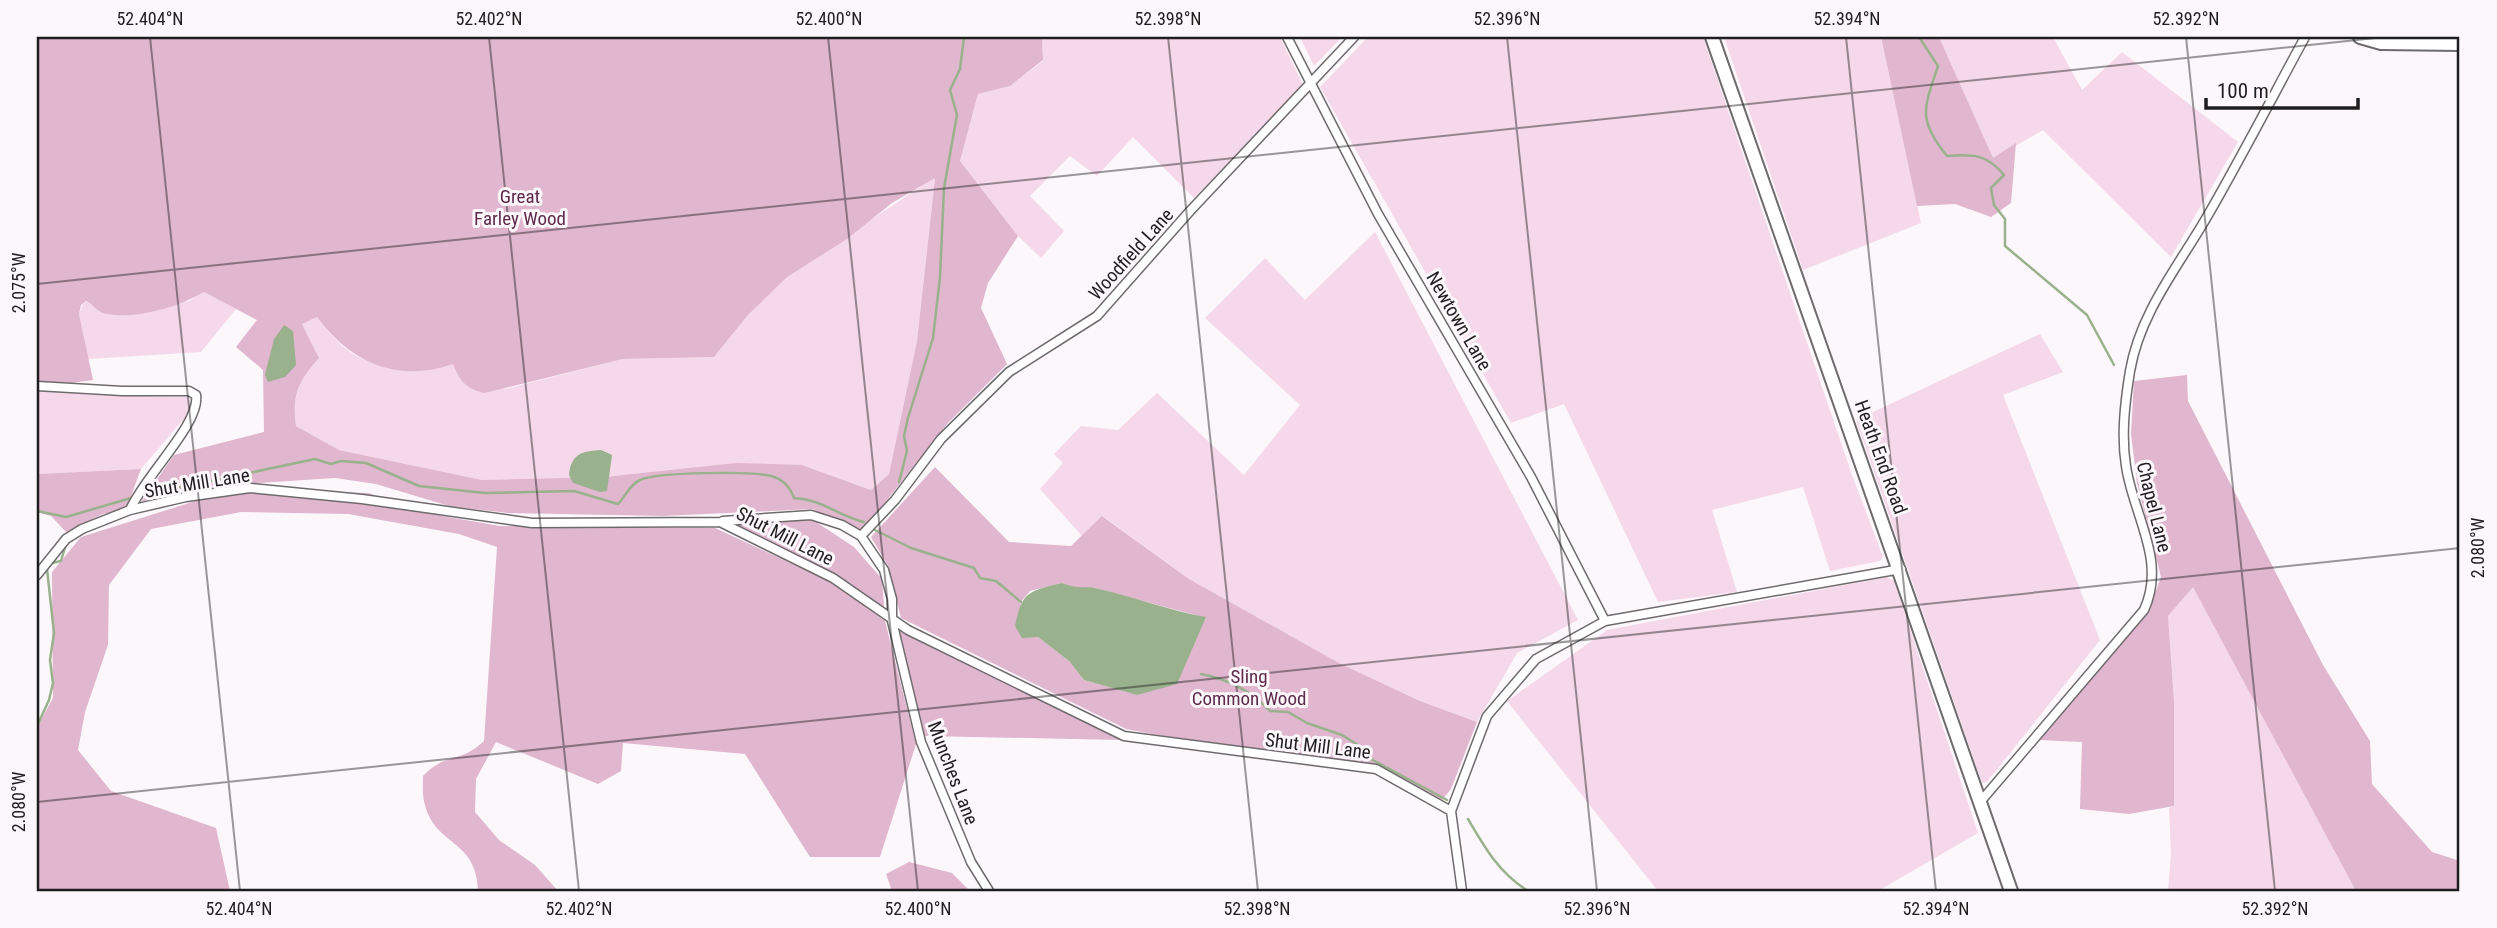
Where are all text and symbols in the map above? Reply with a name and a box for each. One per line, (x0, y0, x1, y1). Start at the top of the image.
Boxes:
text: 52.404°N (116, 8, 184, 29)
text: 52.402°N (455, 8, 523, 29)
text: 52.400°N (795, 8, 863, 29)
text: 52.398°N (1134, 8, 1202, 29)
text: 52.396°N (1473, 8, 1541, 29)
text: 52.394°N (1813, 8, 1881, 29)
text: 52.392°N (2152, 8, 2220, 29)
scale bar (2206, 66, 2359, 110)
text: 100 m (2217, 79, 2269, 103)
park label: Great Farley Wood (474, 185, 566, 230)
street label: Woodfield Lane (1084, 203, 1178, 305)
text: 2.075°W (8, 252, 29, 313)
street label: Newtown Lane (1421, 268, 1497, 375)
street label: Heath End Road (1850, 397, 1912, 517)
street label: Chapel Lane (2132, 459, 2176, 555)
street label: Shut Mill Lane (143, 463, 251, 503)
street label: Shut Mill Lane (732, 502, 838, 570)
text: 2.080°W (2467, 517, 2488, 578)
park label: Sling Common Wood (1192, 665, 1306, 710)
street label: Munches Lane (923, 718, 983, 828)
street label: Shut Mill Lane (1264, 728, 1372, 764)
text: 2.080°W (8, 771, 29, 832)
text: 52.404°N (205, 898, 273, 919)
text: 52.402°N (545, 898, 613, 919)
text: 52.400°N (884, 898, 952, 919)
text: 52.398°N (1223, 898, 1291, 919)
text: 52.396°N (1563, 898, 1631, 919)
text: 52.394°N (1902, 898, 1970, 919)
text: 52.392°N (2241, 898, 2309, 919)

